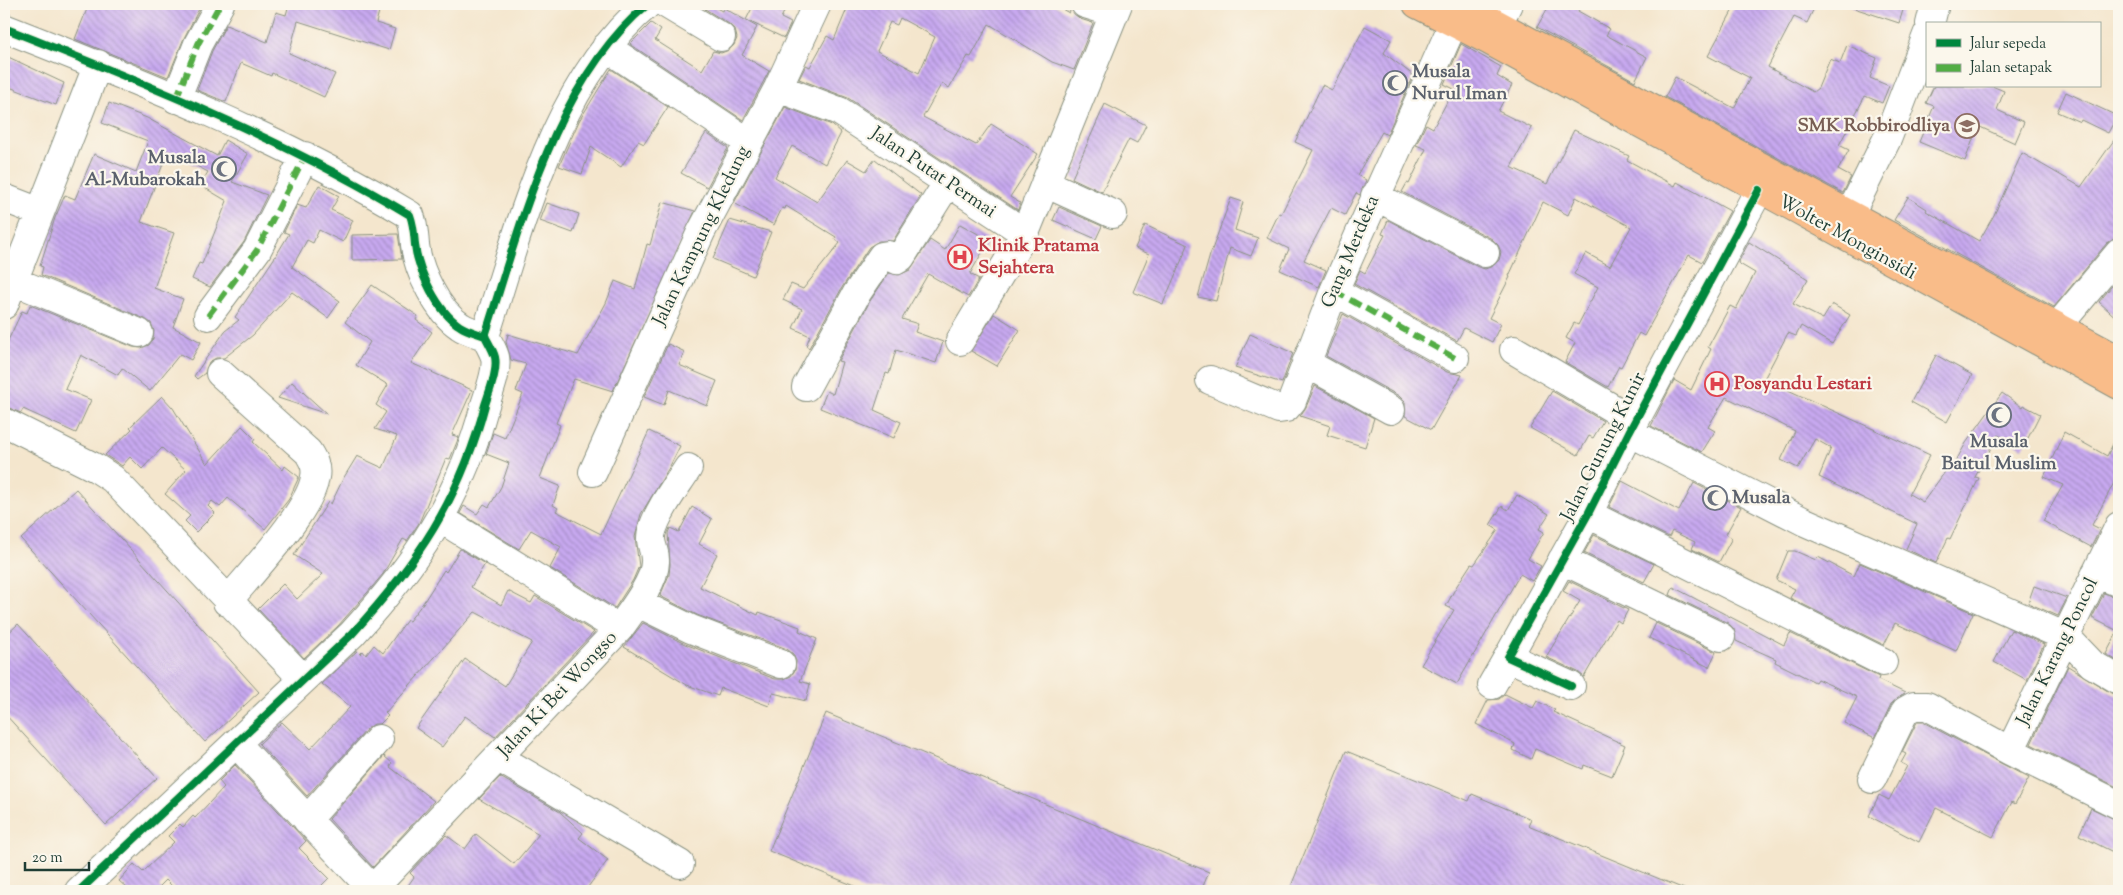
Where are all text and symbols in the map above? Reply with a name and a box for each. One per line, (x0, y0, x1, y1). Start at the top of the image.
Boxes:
legend (1926, 22, 2100, 88)
text: Jalur sepeda (1969, 34, 2046, 55)
text: Jalan setapak (1969, 58, 2053, 79)
place label: Musala Nurul Iman (1412, 59, 1508, 108)
mosque icon: Musala Nurul Iman (1382, 70, 1408, 96)
place label: SMK Robbirodliya (1797, 113, 1950, 140)
school or university icon: SMK Robbirodliya (1954, 113, 1980, 139)
street label: Jalan Putat Permai (864, 120, 1001, 225)
street label: Jalan Kampung Kledung (646, 142, 757, 331)
place label: Musala Al-Mubarokah (85, 145, 207, 194)
mosque icon: Musala Al-Mubarokah (211, 156, 237, 182)
street label: Wolter Monginsidi (1773, 189, 1921, 287)
street label: Gang Merdeka (1315, 191, 1387, 313)
place label: Klinik Pratama Sejahtera (978, 233, 1100, 282)
hospital icon: Klinik Pratama Sejahtera (947, 244, 973, 270)
street label: Jalan Gunung Kunir (1554, 368, 1653, 527)
hospital icon: Posyandu Lestari (1704, 371, 1730, 397)
place label: Posyandu Lestari (1734, 371, 1872, 398)
mosque icon: Musala Baitul Muslim (1986, 402, 2012, 428)
place label: Musala Baitul Muslim (1942, 429, 2057, 478)
mosque icon: Musala (1702, 485, 1728, 511)
place label: Musala (1732, 485, 1791, 512)
street label: Jalan Karang Poncol (2010, 573, 2106, 731)
street label: Jalan Ki Bei Wongso (491, 625, 624, 765)
scale bar (25, 840, 89, 872)
text: 20 m (32, 848, 63, 869)

